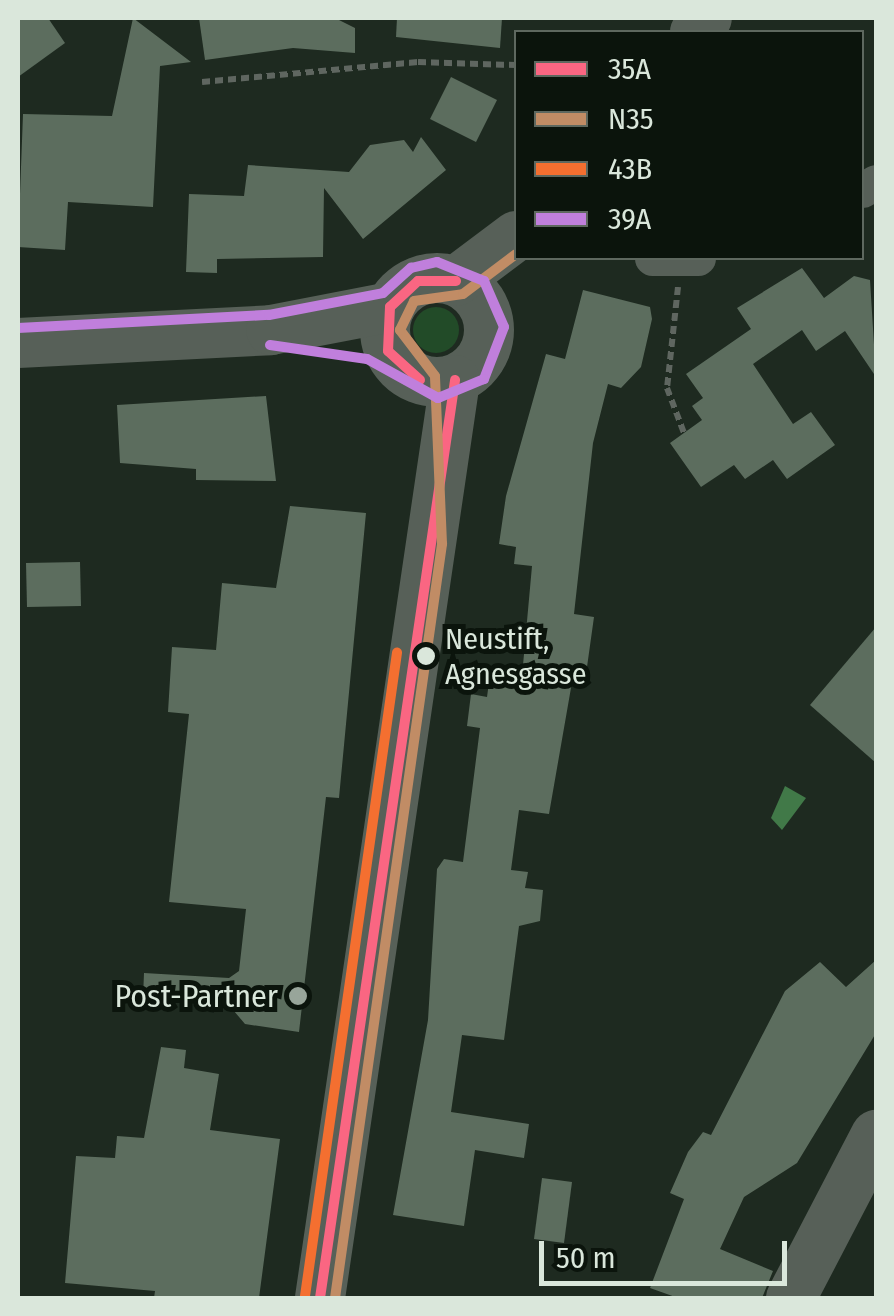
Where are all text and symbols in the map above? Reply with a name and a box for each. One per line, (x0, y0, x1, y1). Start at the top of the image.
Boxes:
legend (514, 30, 864, 260)
text: 35A (608, 51, 651, 87)
text: N35 (608, 101, 654, 137)
text: 43B (608, 151, 652, 187)
text: 39A (608, 201, 651, 237)
place label: Neustift, Agnesgasse (445, 621, 586, 692)
marker: Neustift, Agnesgasse (416, 646, 436, 666)
place label: Post-Partner (115, 977, 278, 1015)
marker: Post-Partner (287, 985, 309, 1007)
scale bar (544, 1221, 792, 1283)
text: 50 m (556, 1240, 616, 1276)

